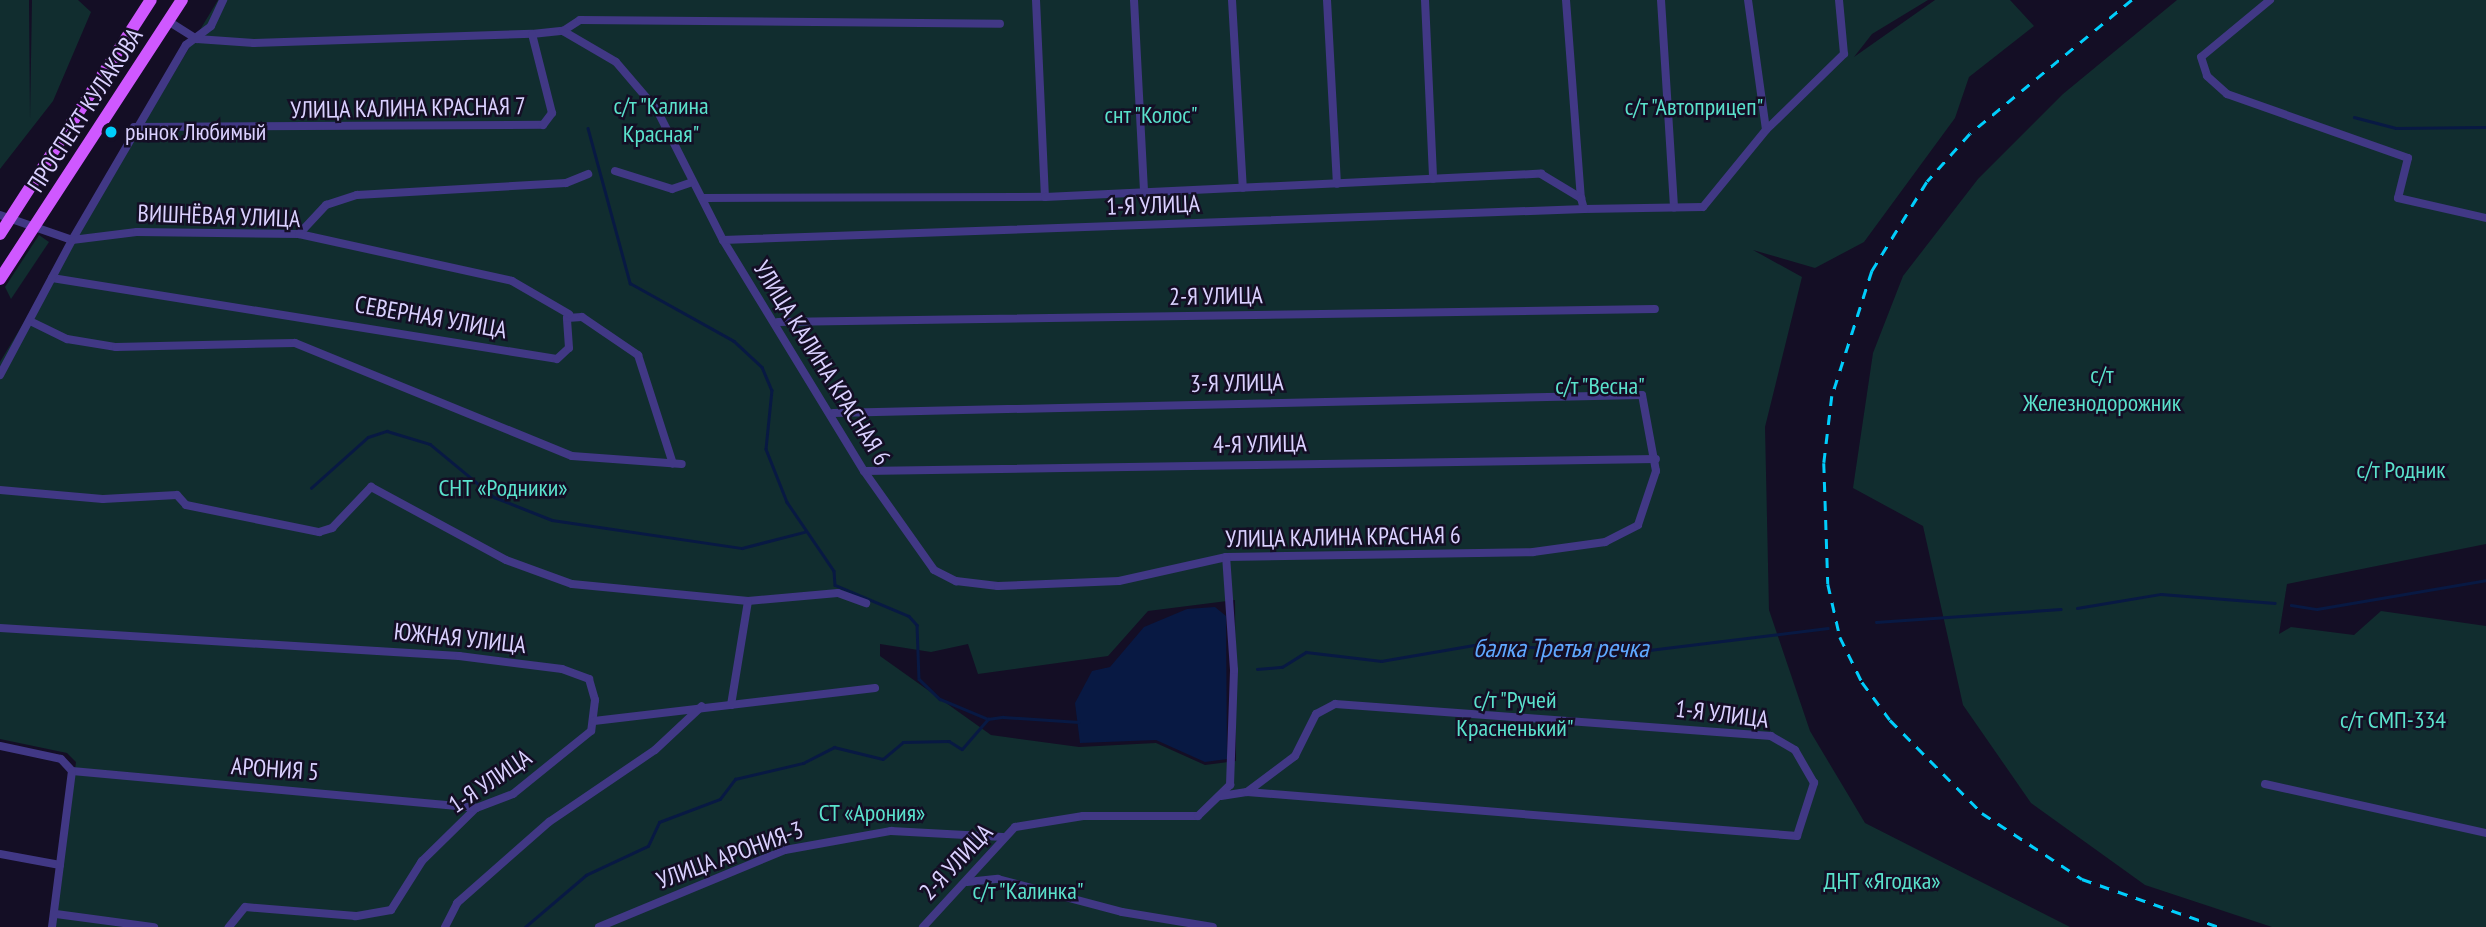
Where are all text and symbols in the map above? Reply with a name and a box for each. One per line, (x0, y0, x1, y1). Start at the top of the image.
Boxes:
street label: ПРОСПЕКТ КУЛАКОВА (21, 22, 149, 198)
street label: УЛИЦА КАЛИНА КРАСНАЯ 7 (289, 92, 527, 124)
park label: с/т "Калина Красная" (612, 92, 710, 148)
park label: с/т "Автоприцеп" (1624, 93, 1764, 121)
park label: снт "Колос" (1103, 101, 1199, 129)
place label: рынок Любимый (125, 118, 266, 146)
marker: рынок Любимый (103, 124, 119, 140)
street label: 1-Я УЛИЦА (1105, 189, 1201, 221)
street label: ВИШНЁВАЯ УЛИЦА (137, 199, 301, 233)
street label: УЛИЦА КАЛИНА КРАСНАЯ 6 (747, 255, 897, 471)
street label: 2-Я УЛИЦА (1169, 281, 1263, 311)
street label: СЕВЕРНАЯ УЛИЦА (353, 289, 509, 345)
park label: с/т Железнодорожник (2023, 361, 2181, 417)
street label: 3-Я УЛИЦА (1190, 368, 1284, 398)
park label: с/т "Весна" (1554, 372, 1646, 400)
street label: 4-Я УЛИЦА (1213, 429, 1307, 459)
park label: с/т Родник (2356, 456, 2446, 484)
park label: СНТ «Родники» (438, 474, 568, 502)
street label: УЛИЦА КАЛИНА КРАСНАЯ 6 (1224, 521, 1462, 553)
street label: ЮЖНАЯ УЛИЦА (392, 617, 528, 659)
water label: балка Третья речка (1473, 632, 1649, 664)
park label: с/т "Ручей Красненький" (1456, 686, 1574, 742)
street label: 1-Я УЛИЦА (1674, 694, 1770, 734)
park label: с/т СМП-334 (2340, 706, 2446, 734)
street label: 1-Я УЛИЦА (443, 743, 537, 819)
street label: АРОНИЯ 5 (230, 752, 320, 786)
park label: СТ «Арония» (818, 799, 926, 827)
street label: УЛИЦА АРОНИЯ-3 (652, 815, 808, 895)
street label: 2-Я УЛИЦА (913, 818, 999, 906)
park label: ДНТ «Ягодка» (1823, 867, 1941, 895)
park label: с/т "Калинка" (971, 877, 1085, 905)

